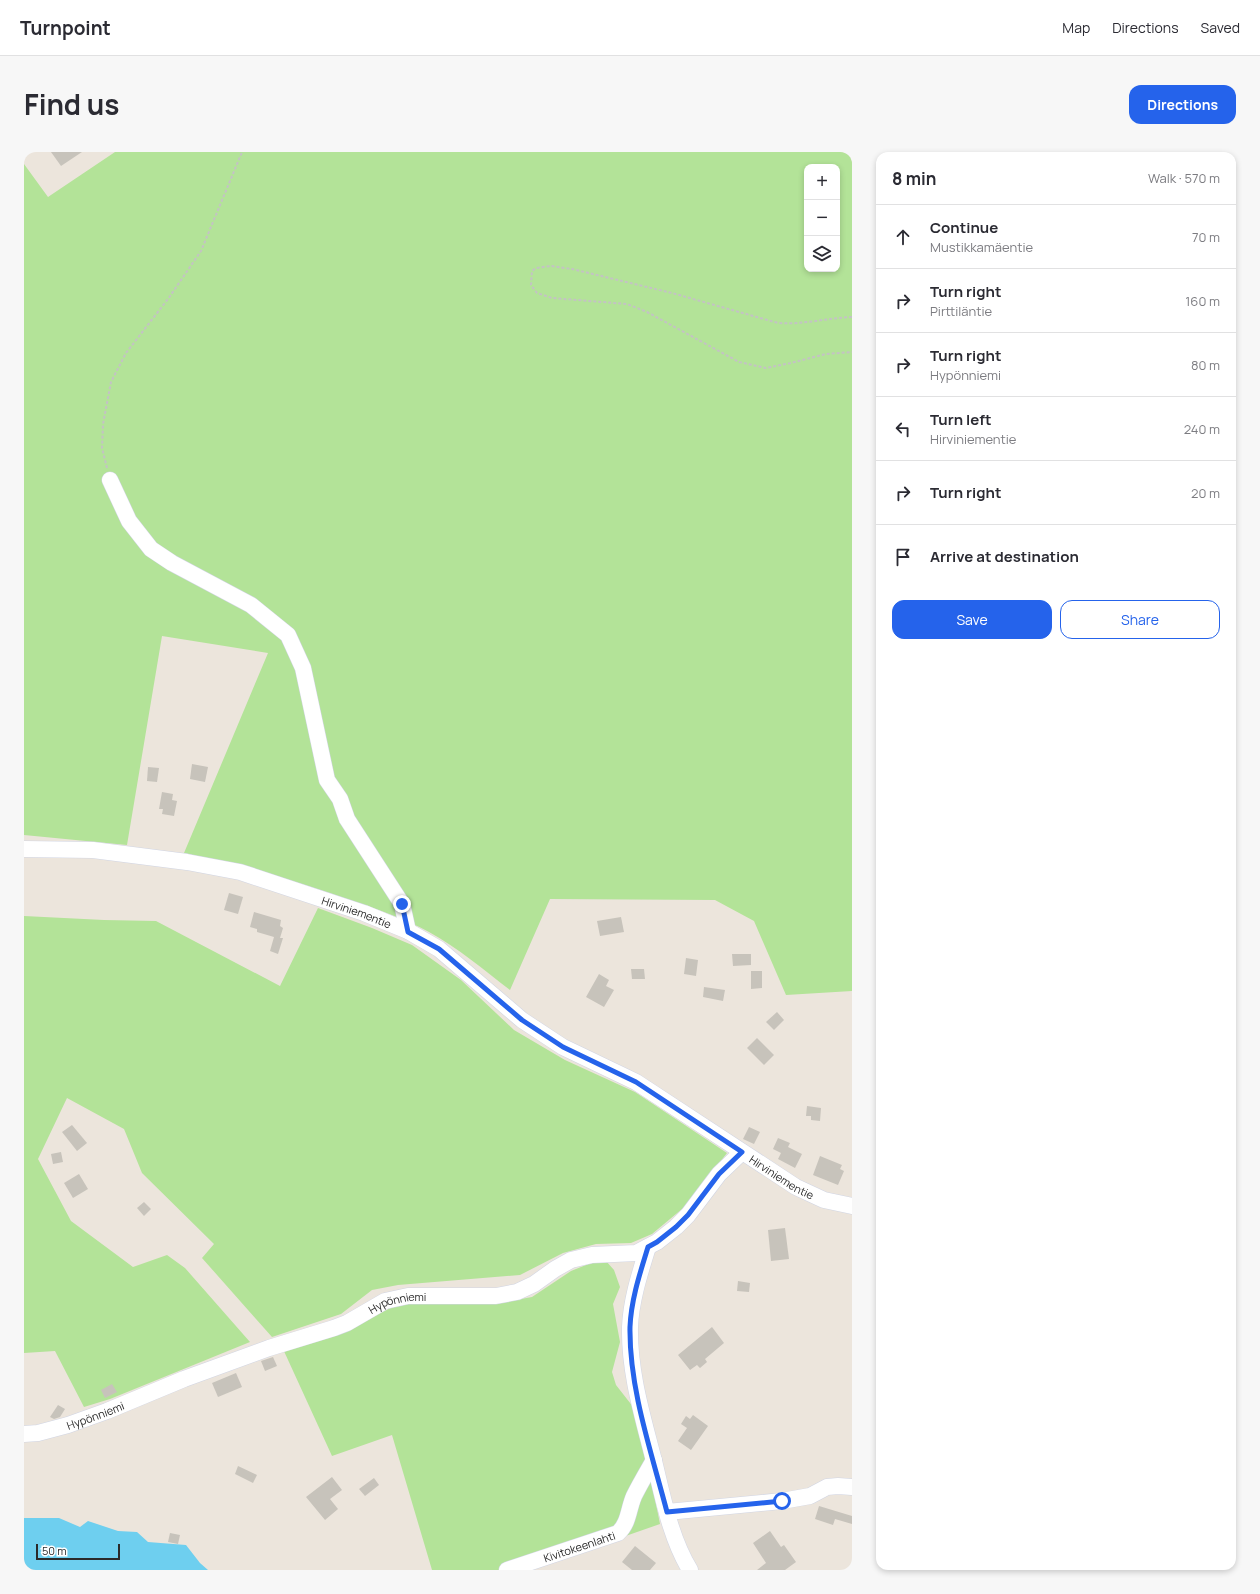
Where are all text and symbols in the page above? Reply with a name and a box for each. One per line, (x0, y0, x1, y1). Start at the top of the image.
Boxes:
text: Turnpoint (20, 15, 111, 41)
text: Map (1062, 18, 1090, 37)
text: Directions (1112, 18, 1179, 37)
text: Saved (1201, 18, 1240, 37)
text: Find us (24, 85, 119, 123)
button: Directions (1129, 85, 1236, 124)
map controls (804, 164, 840, 272)
button: + (804, 164, 840, 200)
text: 8 min (892, 167, 937, 190)
text: Walk · 570 m (1148, 169, 1220, 187)
button: − (804, 200, 840, 236)
text: Continue (930, 217, 998, 238)
icon: ahead (892, 226, 914, 248)
text: 70 m (1192, 228, 1220, 246)
button: layers (804, 236, 840, 272)
text: Mustikkamäentie (930, 238, 1033, 256)
text: Turn right (930, 281, 1001, 302)
icon: right (892, 290, 914, 312)
text: 160 m (1185, 292, 1220, 310)
text: Pirttiläntie (930, 302, 992, 320)
text: Turn right (930, 345, 1001, 366)
icon: right (892, 354, 914, 376)
text: 80 m (1191, 356, 1220, 374)
text: Hypönniemi (930, 366, 1001, 384)
text: Turn left (930, 409, 992, 430)
icon: left (892, 418, 914, 440)
text: 240 m (1184, 420, 1220, 438)
text: Hirviniementie (930, 430, 1016, 448)
icon: right (892, 482, 914, 504)
text: Turn right (930, 482, 1001, 503)
text: 20 m (1191, 484, 1220, 502)
icon: arrive (892, 546, 914, 568)
text: Arrive at destination (930, 546, 1079, 567)
button: Save (892, 600, 1052, 639)
button: Share (1060, 600, 1220, 639)
street label: Hirviniementie (320, 892, 394, 931)
route end (393, 895, 411, 913)
street label: Hirviniementie (747, 1151, 817, 1202)
street label: Hypönniemi (365, 1289, 426, 1317)
street label: Hypönniemi (64, 1397, 126, 1432)
route start (773, 1492, 791, 1510)
street label: Kivitokeenlahti (541, 1527, 617, 1565)
scale bar (36, 1542, 120, 1561)
text: 50 m (42, 1543, 67, 1558)

